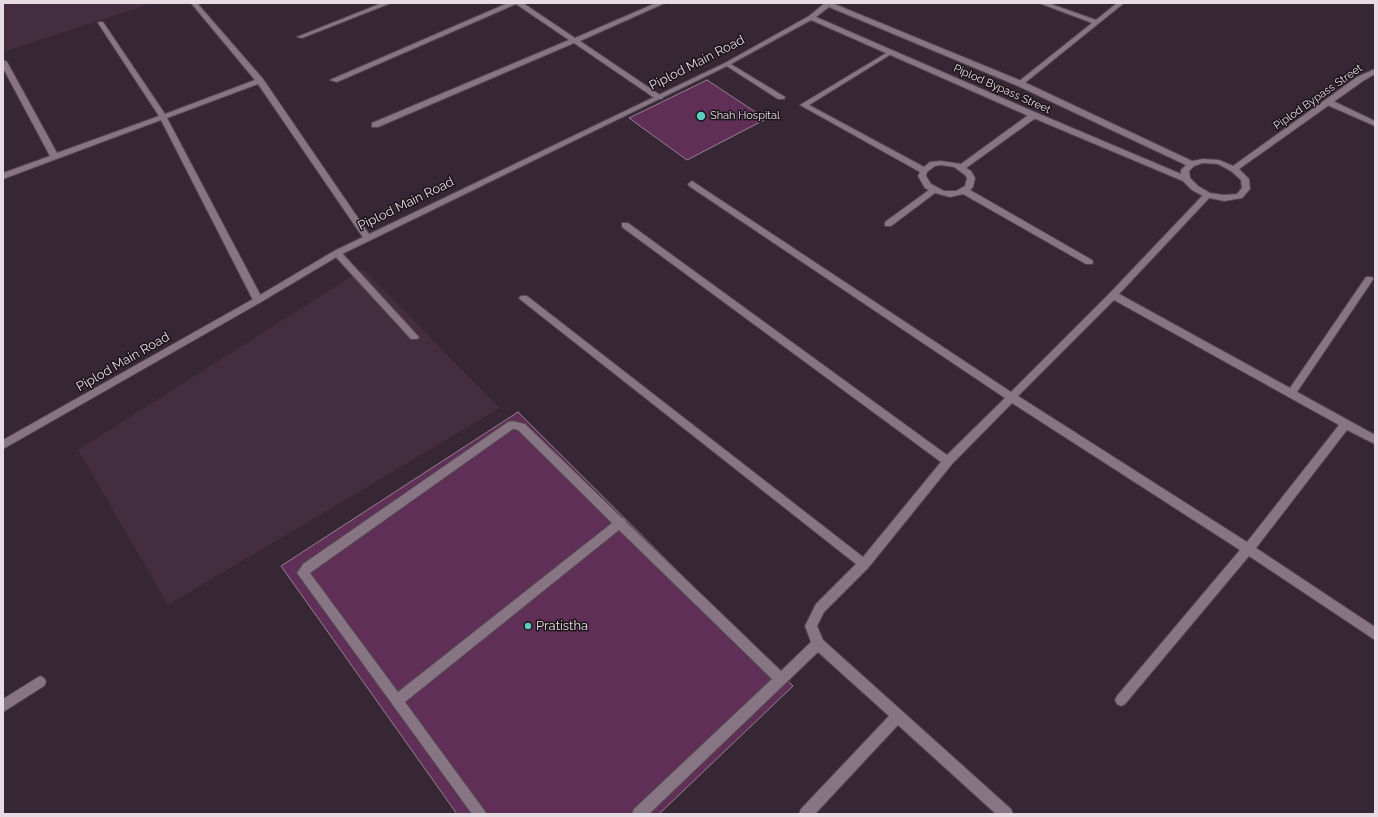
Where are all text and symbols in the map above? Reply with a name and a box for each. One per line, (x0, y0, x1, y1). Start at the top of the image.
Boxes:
street label: Piplod Main Road (647, 32, 747, 94)
street label: Piplod Bypass Street (1271, 61, 1365, 133)
street label: Piplod Bypass Street (951, 62, 1053, 116)
place label: Shah Hospital (710, 109, 780, 123)
marker: Shah Hospital (695, 110, 707, 122)
street label: Piplod Main Road (355, 174, 457, 234)
street label: Piplod Main Road (74, 329, 172, 395)
place label: Pratistha (536, 618, 588, 634)
marker: Pratistha (523, 621, 533, 631)

